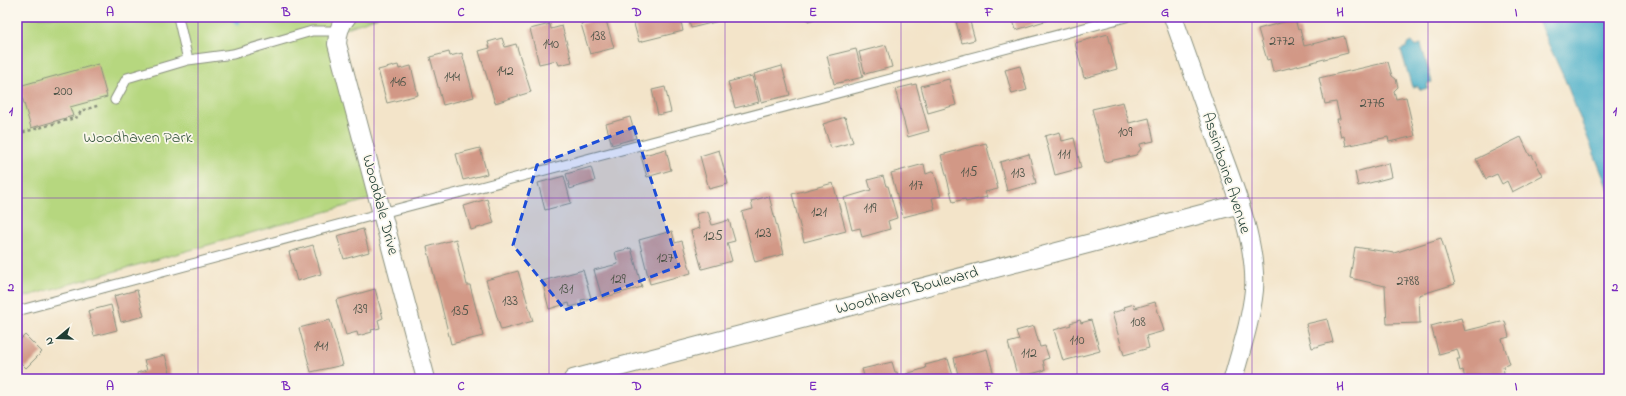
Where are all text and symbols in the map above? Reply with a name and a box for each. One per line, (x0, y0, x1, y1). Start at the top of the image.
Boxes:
text: A (106, 3, 114, 22)
text: B (281, 3, 291, 22)
text: C (457, 3, 465, 22)
text: D (631, 3, 642, 22)
text: E (809, 3, 817, 22)
text: F (984, 3, 994, 22)
text: G (1161, 3, 1169, 22)
text: H (1336, 3, 1344, 22)
text: I (1514, 3, 1518, 22)
house number: 138 (590, 26, 606, 47)
house number: 2772 (1269, 31, 1295, 52)
house number: 140 (543, 34, 559, 55)
house number: 142 (496, 61, 514, 82)
house number: 144 (444, 67, 460, 88)
house number: 146 (390, 72, 406, 93)
house number: 200 (53, 81, 73, 102)
house number: 2776 (1360, 93, 1384, 114)
text: 1 (9, 102, 14, 121)
text: 1 (1613, 102, 1618, 121)
street label: Assiniboine Avenue (1195, 109, 1257, 238)
house number: 109 (1118, 122, 1133, 143)
park label: Woodhaven Park (84, 126, 193, 150)
house number: 111 (1057, 144, 1071, 165)
street label: Wooddale Drive (355, 152, 405, 259)
house number: 115 (961, 162, 977, 183)
house number: 113 (1011, 163, 1026, 184)
house number: 117 (909, 175, 924, 196)
house number: 119 (863, 198, 877, 219)
house number: 121 (811, 202, 827, 223)
house number: 123 (754, 223, 772, 244)
house number: 125 (703, 226, 723, 247)
house number: 127 (656, 248, 674, 269)
street label: Woodhaven Boulevard (833, 260, 981, 322)
house number: 129 (610, 269, 627, 290)
house number: 2788 (1396, 271, 1420, 292)
text: 2 (7, 278, 15, 297)
text: 2 (1611, 278, 1619, 297)
house number: 131 (559, 279, 574, 300)
house number: 133 (502, 291, 518, 312)
house number: 139 (353, 299, 368, 320)
house number: 135 (451, 301, 469, 322)
house number: 108 (1130, 312, 1146, 333)
north arrow (38, 318, 78, 358)
house number: 110 (1070, 330, 1084, 351)
text: N (41, 335, 58, 347)
house number: 141 (314, 336, 329, 357)
house number: 112 (1021, 343, 1037, 364)
text: A (106, 377, 114, 396)
text: B (281, 377, 291, 396)
text: C (457, 377, 465, 396)
text: D (631, 377, 642, 396)
text: E (809, 377, 817, 396)
text: F (984, 377, 994, 396)
text: G (1161, 377, 1169, 396)
text: H (1336, 377, 1344, 396)
text: I (1514, 377, 1518, 396)

